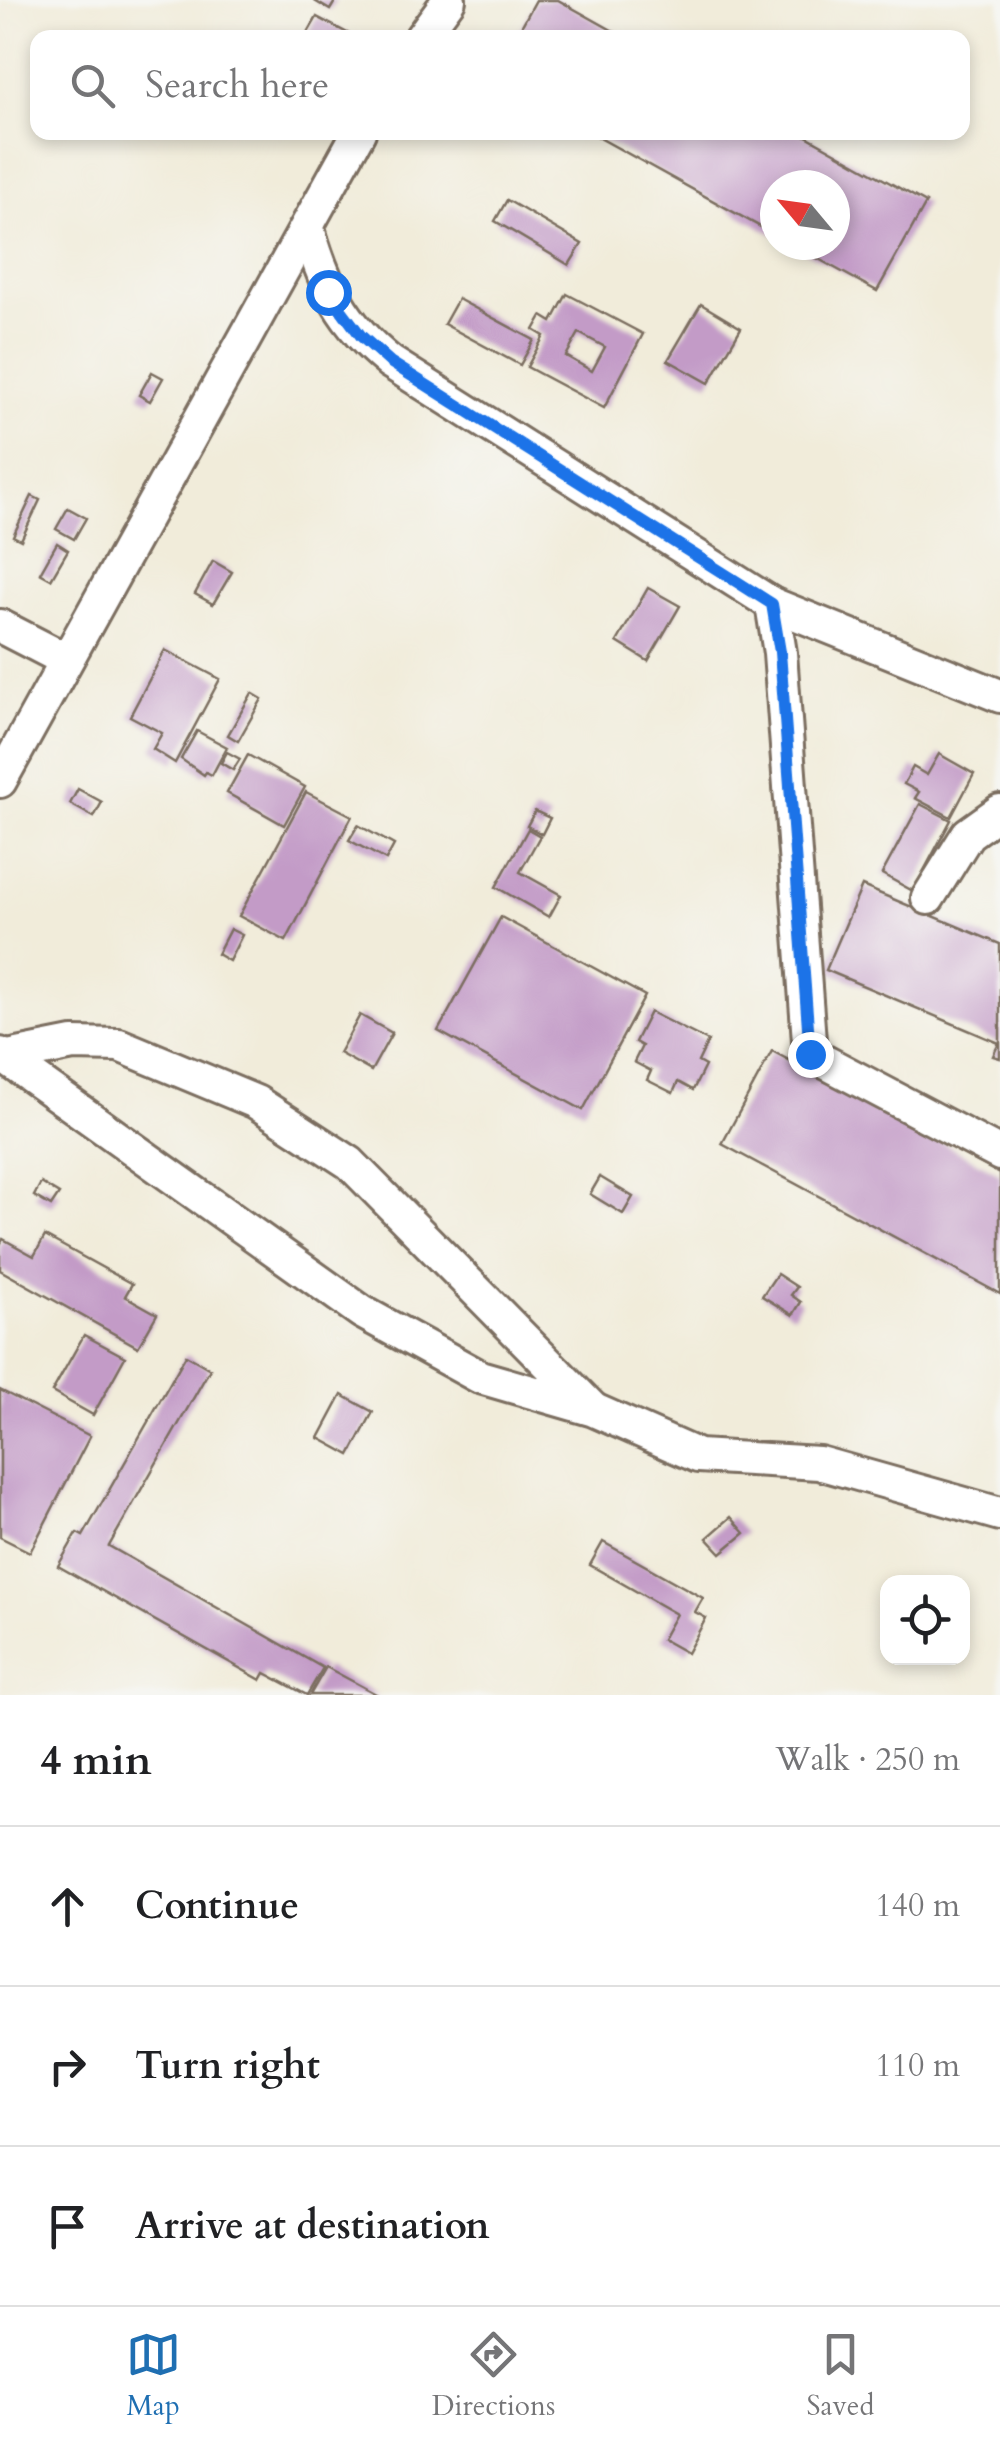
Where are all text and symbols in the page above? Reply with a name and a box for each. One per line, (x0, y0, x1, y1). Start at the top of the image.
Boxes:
search box (30, 30, 970, 140)
icon: search (65, 58, 120, 113)
text: Search here (145, 59, 329, 111)
north arrow (760, 170, 850, 260)
route start (306, 270, 352, 316)
route end (788, 1032, 834, 1078)
map controls (880, 1575, 970, 1665)
button: locate (880, 1575, 970, 1665)
text: 4 min (40, 1732, 152, 1789)
text: Walk · 250 m (775, 1738, 960, 1782)
icon: ahead (40, 1879, 95, 1934)
text: Continue (135, 1880, 299, 1932)
text: 140 m (875, 1884, 960, 1928)
icon: right (40, 2039, 95, 2094)
text: Turn right (135, 2040, 320, 2092)
text: 110 m (875, 2044, 960, 2088)
icon: arrive (40, 2199, 95, 2254)
text: Arrive at destination (135, 2200, 490, 2252)
tab: Map (126, 2327, 181, 2425)
tab: Directions (432, 2327, 555, 2425)
tab: Saved (806, 2327, 874, 2425)

